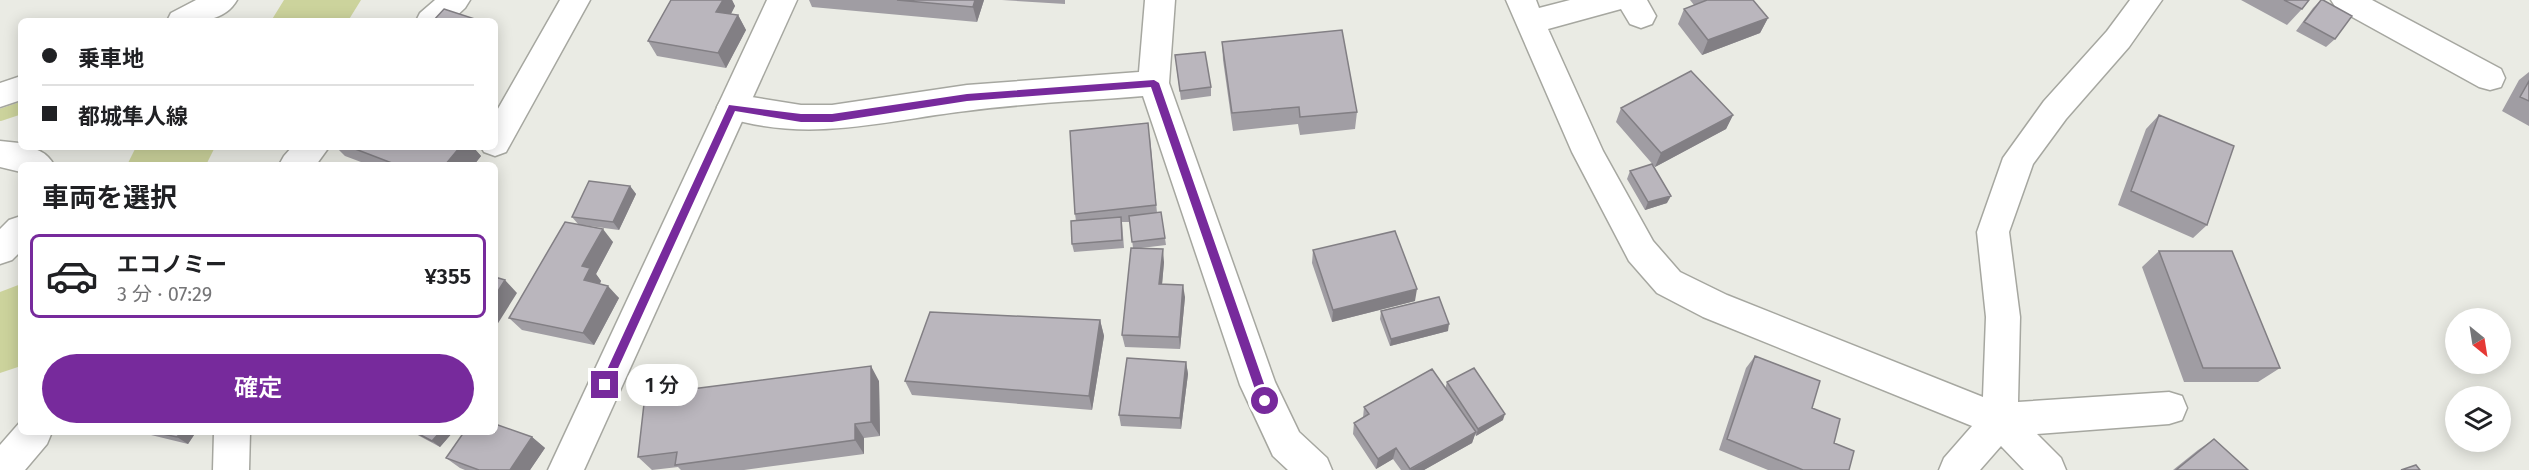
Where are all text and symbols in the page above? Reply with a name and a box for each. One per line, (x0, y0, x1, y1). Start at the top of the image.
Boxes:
text: 乗車地 (78, 45, 144, 72)
text: 都城隼人線 (78, 103, 188, 130)
text: 車両を選択 (42, 182, 177, 214)
icon: car (45, 249, 99, 303)
text: エコノミー (117, 251, 227, 278)
text: ¥355 (425, 263, 471, 290)
text: 3 分 · 07:29 (117, 282, 212, 306)
north arrow (2445, 308, 2511, 374)
map controls (2445, 308, 2511, 452)
button: 確定 (42, 354, 474, 423)
callout: 1 分 (626, 364, 698, 406)
route end (591, 371, 618, 398)
text: 1 分 (645, 373, 679, 397)
button: layers (2445, 386, 2511, 452)
route start (1251, 387, 1278, 414)

